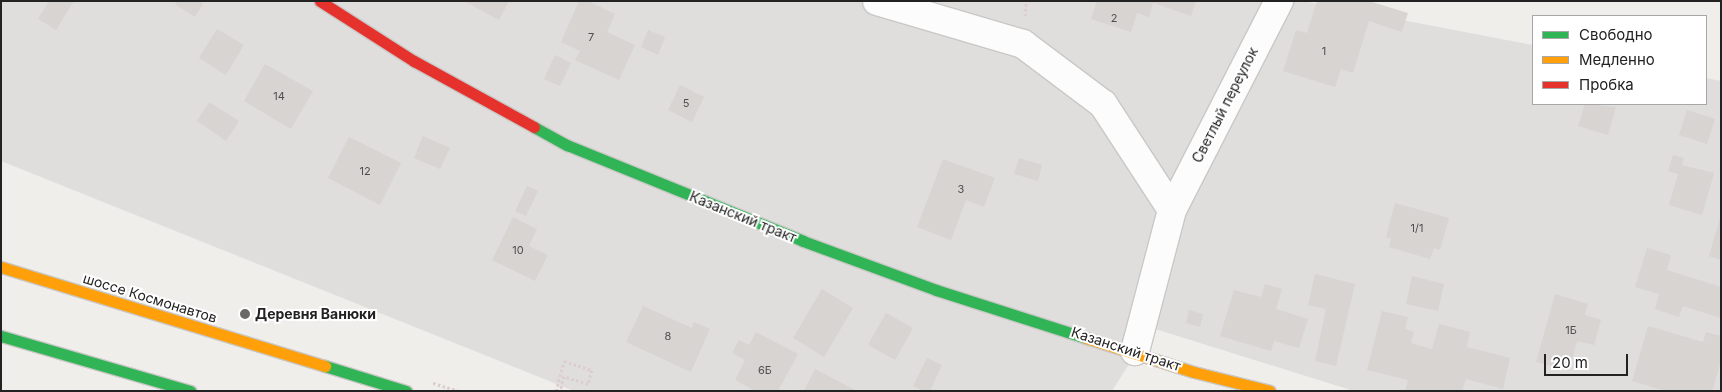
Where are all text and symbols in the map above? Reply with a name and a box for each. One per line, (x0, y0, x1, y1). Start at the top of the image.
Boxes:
house number: 2 (1111, 11, 1117, 25)
legend (1532, 15, 1707, 105)
text: Свободно (1579, 25, 1653, 44)
house number: 7 (588, 30, 594, 44)
street label: Светлый переулок (1189, 44, 1261, 166)
house number: 1 (1322, 44, 1326, 58)
text: Медленно (1579, 50, 1655, 69)
text: Пробка (1579, 75, 1634, 94)
house number: 14 (273, 89, 285, 103)
house number: 5 (683, 96, 689, 110)
house number: 12 (359, 164, 371, 178)
house number: 3 (958, 182, 964, 196)
street label: Казанский тракт (687, 188, 799, 246)
house number: 1/1 (1411, 221, 1423, 235)
house number: 10 (512, 243, 524, 257)
street label: шоссе Космонавтов (81, 270, 219, 326)
place label: Деревня Ванюки (255, 306, 376, 322)
marker: Деревня Ванюки (239, 308, 251, 320)
street label: Казанский тракт (1069, 323, 1183, 375)
house number: 1Б (1565, 323, 1577, 337)
house number: 8 (665, 329, 671, 343)
scale bar (1547, 344, 1631, 376)
text: 20 m (1552, 353, 1588, 372)
house number: 6Б (758, 363, 772, 377)

